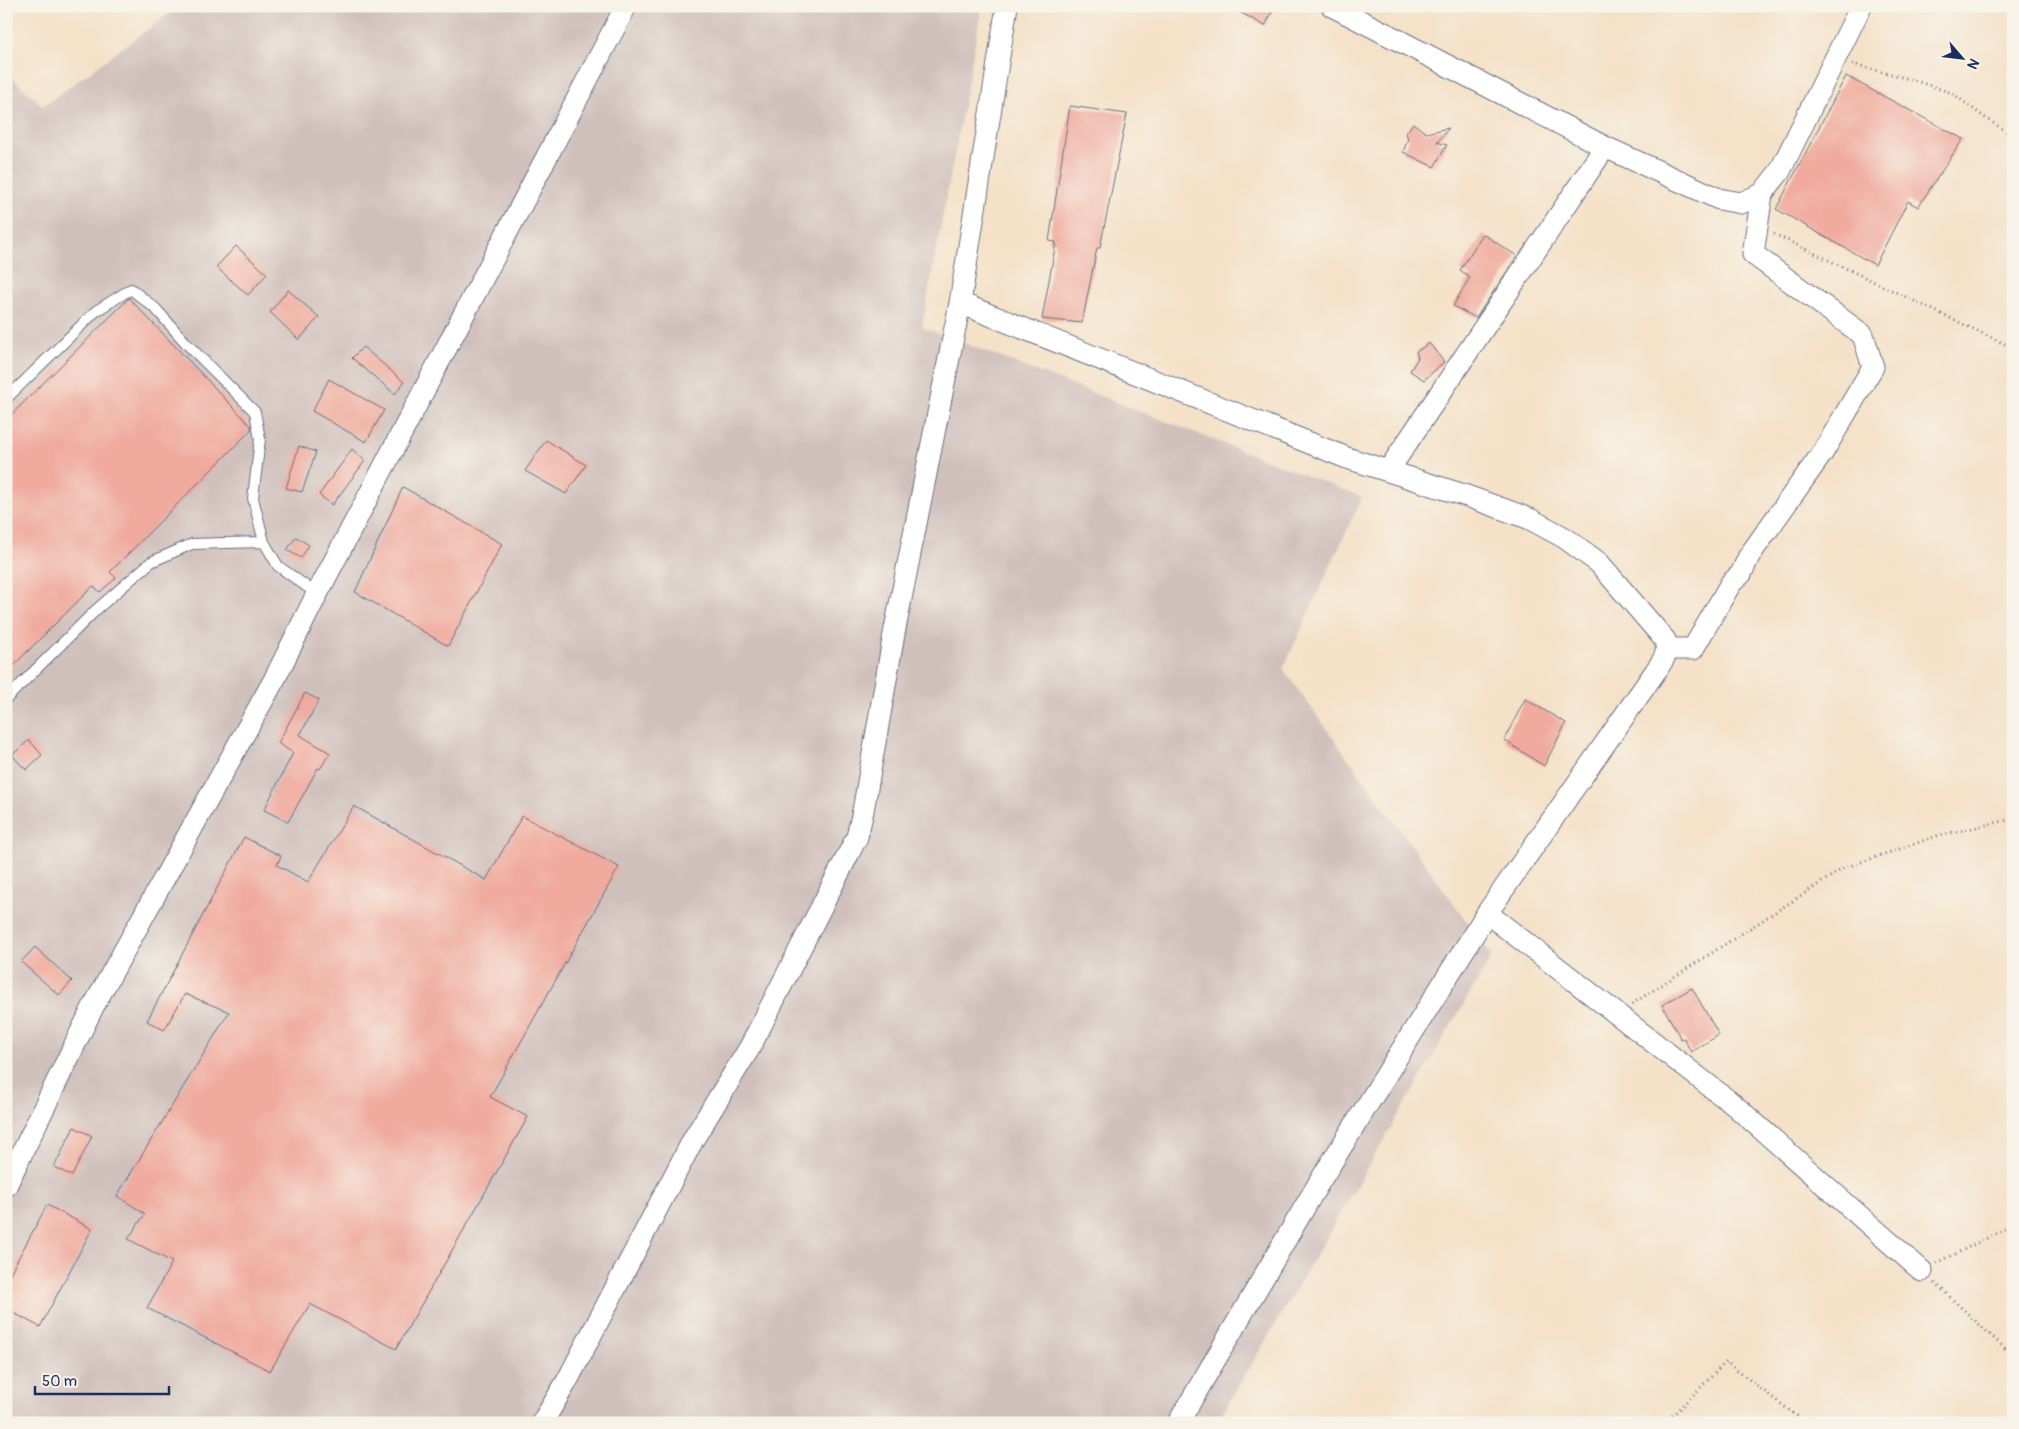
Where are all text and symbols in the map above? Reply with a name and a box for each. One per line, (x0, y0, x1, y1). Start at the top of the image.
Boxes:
north arrow (1936, 32, 1986, 82)
text: N (1963, 56, 1983, 72)
scale bar (35, 1364, 169, 1396)
text: 50 m (42, 1372, 77, 1391)

